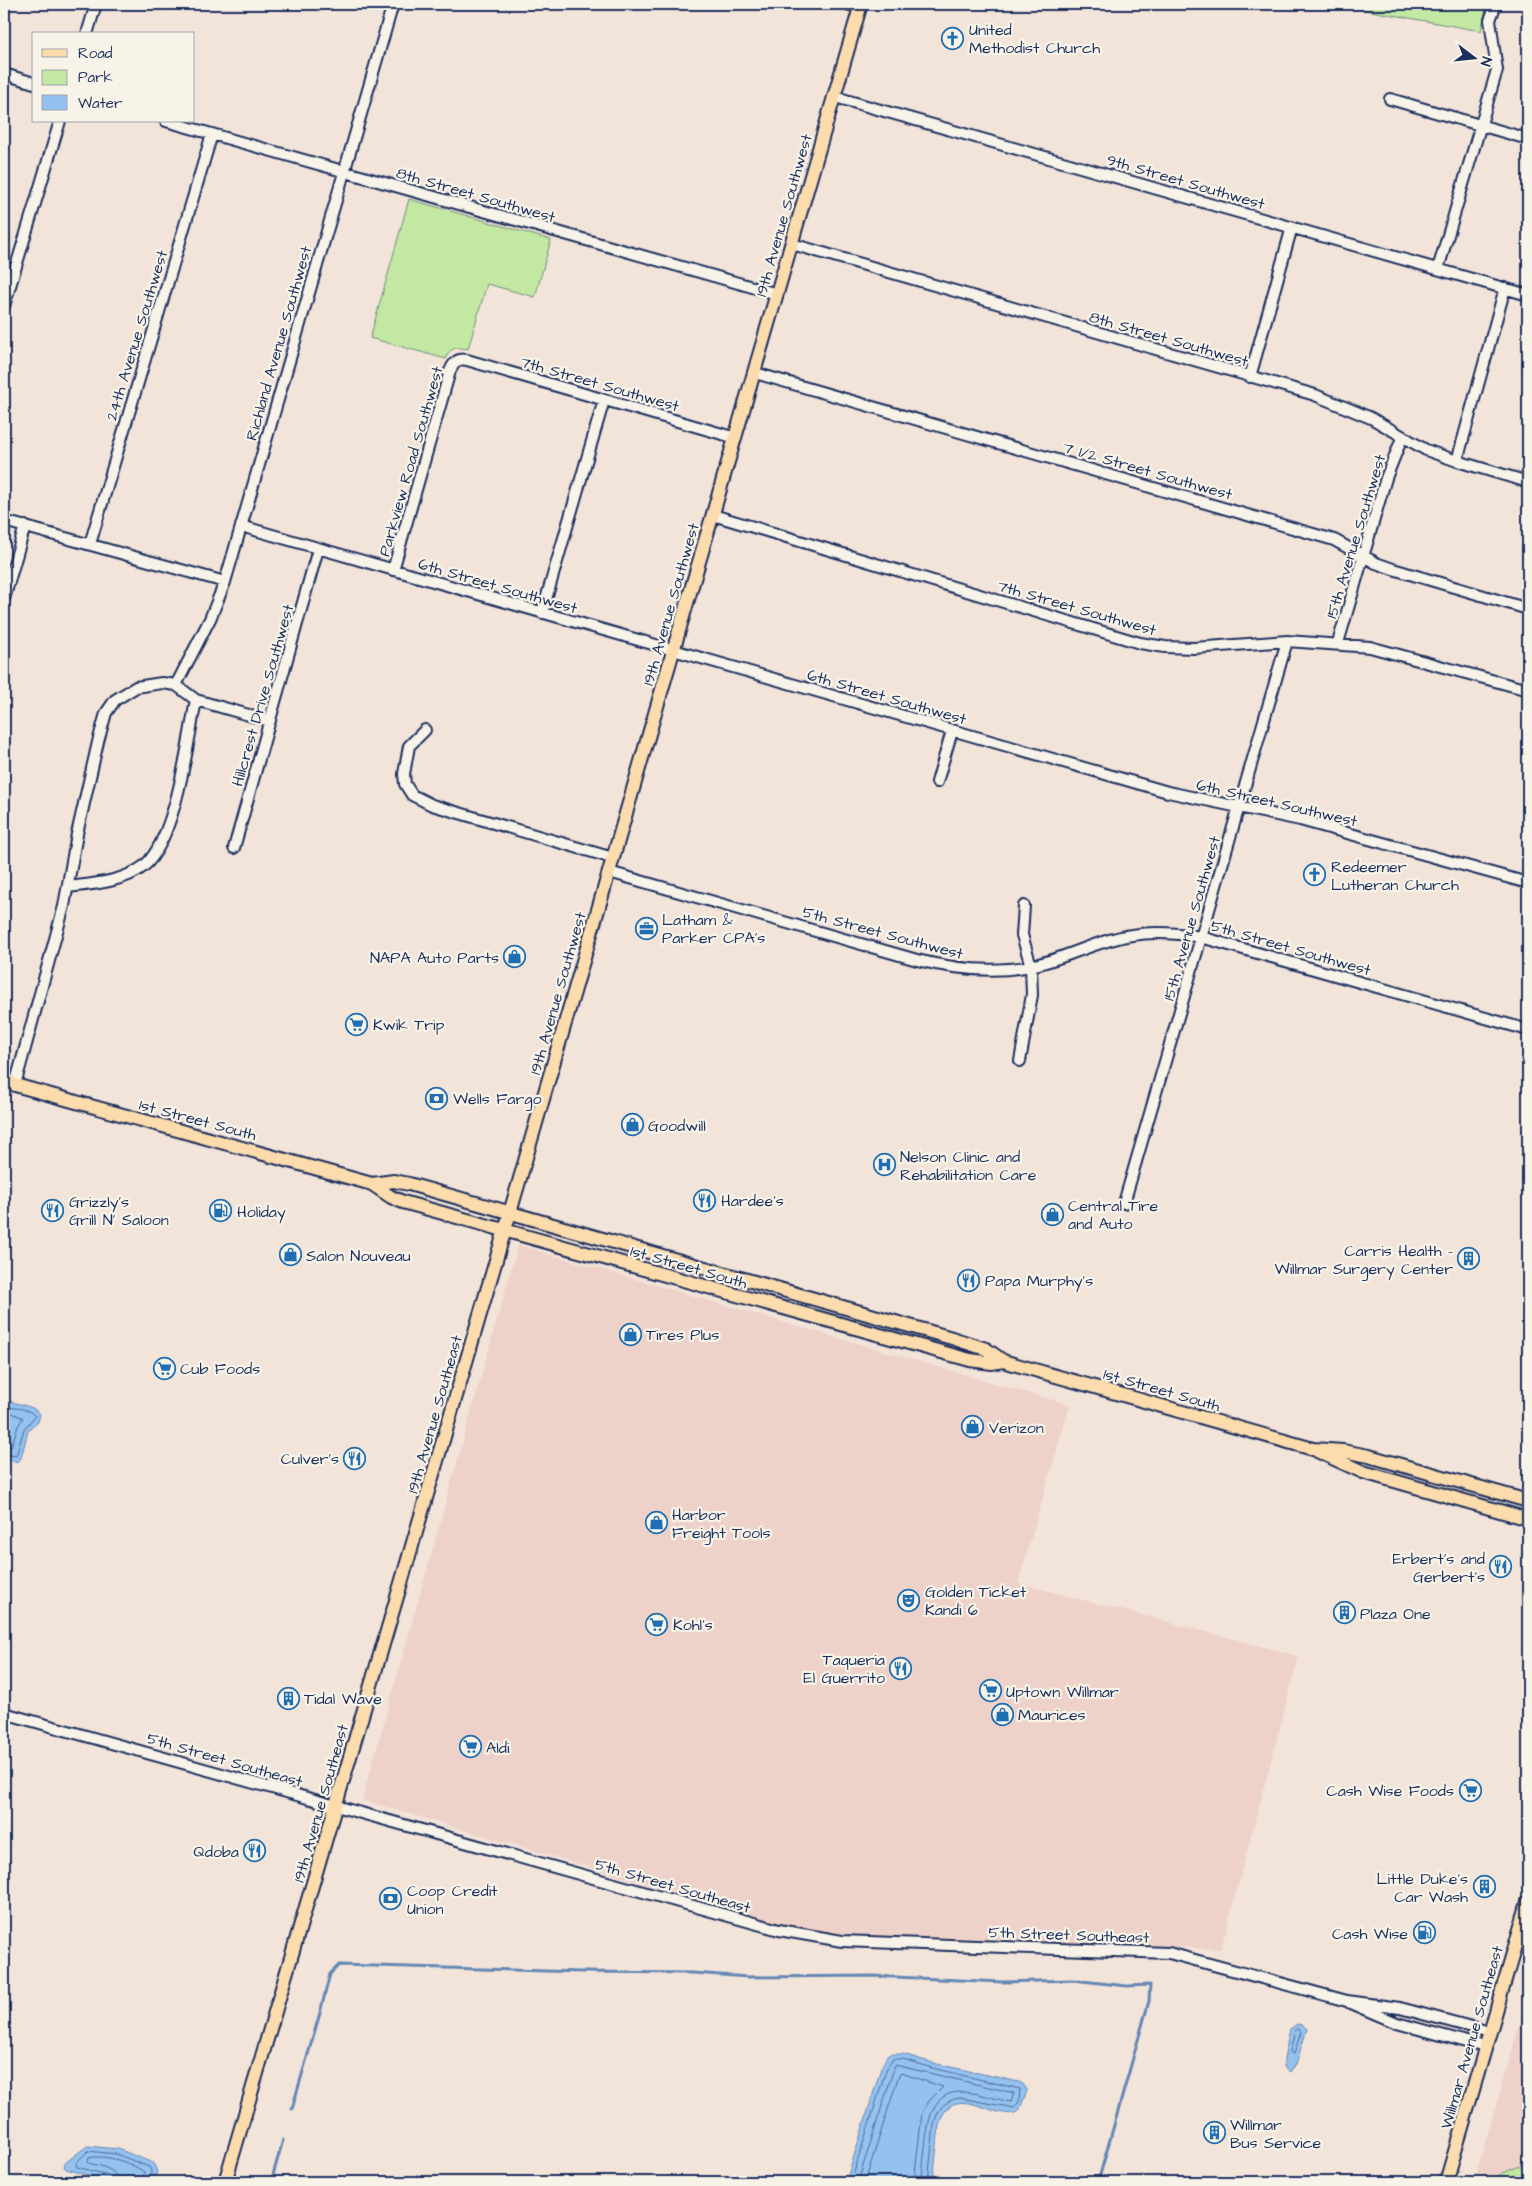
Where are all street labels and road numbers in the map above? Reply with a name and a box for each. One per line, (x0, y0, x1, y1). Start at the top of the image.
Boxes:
street label: 19th Avenue Southwest (750, 131, 818, 299)
street label: 9th Street Southwest (1104, 149, 1268, 215)
street label: 8th Street Southwest (393, 162, 558, 228)
street label: Richland Avenue Southwest (241, 243, 317, 443)
street label: 24th Avenue Southwest (101, 247, 174, 423)
street label: 8th Street Southwest (1086, 306, 1251, 372)
street label: 7th Street Southwest (518, 351, 682, 417)
street label: Parkview Road Southwest (373, 363, 449, 559)
street label: 7 1/2 Street Southwest (1061, 436, 1235, 506)
street label: 15th Avenue Southwest (1321, 451, 1392, 621)
street label: 19th Avenue Southwest (637, 520, 705, 688)
street label: 6th Street Southwest (416, 553, 580, 619)
street label: 7th Street Southwest (995, 575, 1159, 641)
street label: Hillcrest Drive Southwest (226, 601, 300, 789)
street label: 6th Street Southwest (805, 664, 969, 730)
street label: 6th Street Southwest (1194, 774, 1360, 832)
street label: 15th Avenue Southwest (1158, 833, 1226, 1003)
street label: 5th Street Southwest (800, 901, 966, 965)
street label: 19th Avenue Southwest (524, 909, 592, 1077)
street label: 5th Street Southwest (1208, 915, 1374, 982)
street label: 1st Street South (137, 1094, 259, 1146)
street label: 1st Street South (628, 1240, 750, 1294)
street label: 19th Avenue Southeast (402, 1332, 468, 1496)
street label: 1st Street South (1101, 1363, 1223, 1417)
street label: 19th Avenue Southeast (288, 1721, 354, 1885)
street label: 5th Street Southeast (144, 1727, 306, 1793)
street label: 5th Street Southeast (592, 1853, 754, 1919)
street label: 5th Street Southeast (988, 1921, 1150, 1949)
street label: Willmar Avenue Southeast (1435, 1943, 1509, 2132)

